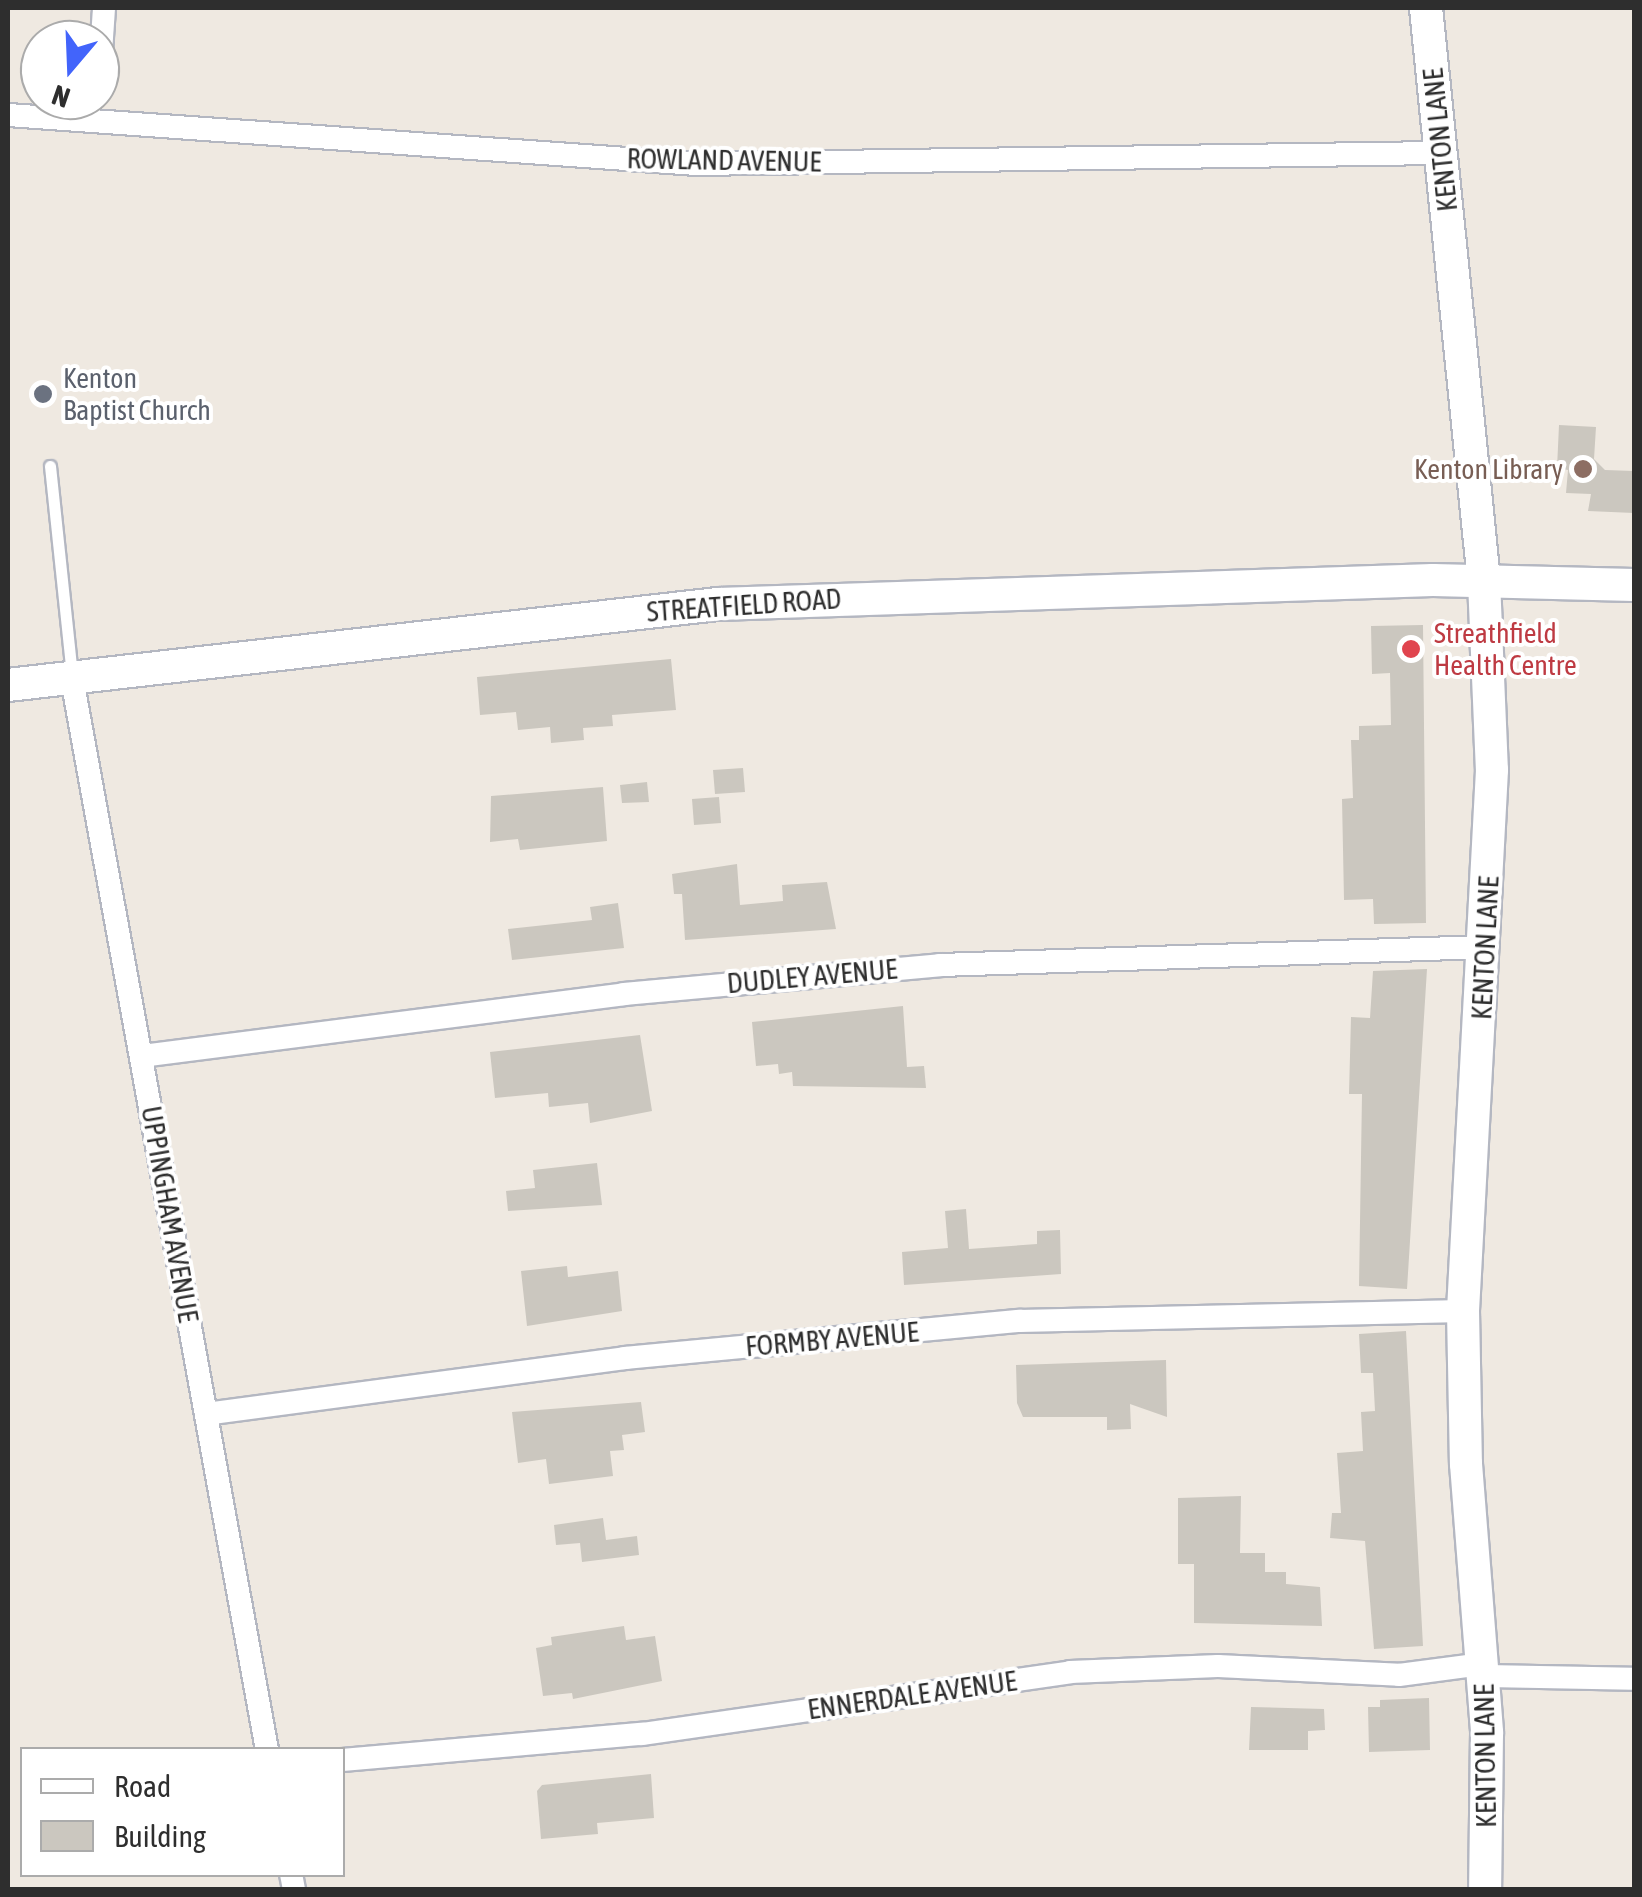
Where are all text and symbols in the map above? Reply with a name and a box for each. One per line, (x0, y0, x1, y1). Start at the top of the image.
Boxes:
north arrow (20, 20, 120, 120)
street label: KENTON LANE (1416, 67, 1464, 213)
text: N (48, 79, 74, 114)
street label: ROWLAND AVENUE (626, 142, 822, 178)
place label: Kenton Baptist Church (63, 361, 211, 427)
marker: Kenton Baptist Church (32, 383, 54, 405)
place label: Kenton Library (1414, 452, 1563, 486)
marker: Kenton Library (1572, 458, 1594, 480)
street label: STREATFIELD ROAD (646, 581, 842, 629)
place label: Streathfield Health Centre (1434, 616, 1577, 682)
marker: Streathfield Health Centre (1398, 636, 1424, 662)
street label: KENTON LANE (1464, 875, 1506, 1021)
street label: DUDLEY AVENUE (726, 952, 898, 1000)
street label: UPPINGHAM AVENUE (134, 1103, 206, 1325)
street label: FORMBY AVENUE (744, 1315, 920, 1363)
street label: ENNERDALE AVENUE (805, 1664, 1019, 1726)
street label: KENTON LANE (1467, 1684, 1503, 1828)
legend (20, 1747, 345, 1877)
text: Road (114, 1769, 171, 1803)
text: Building (114, 1819, 206, 1853)

